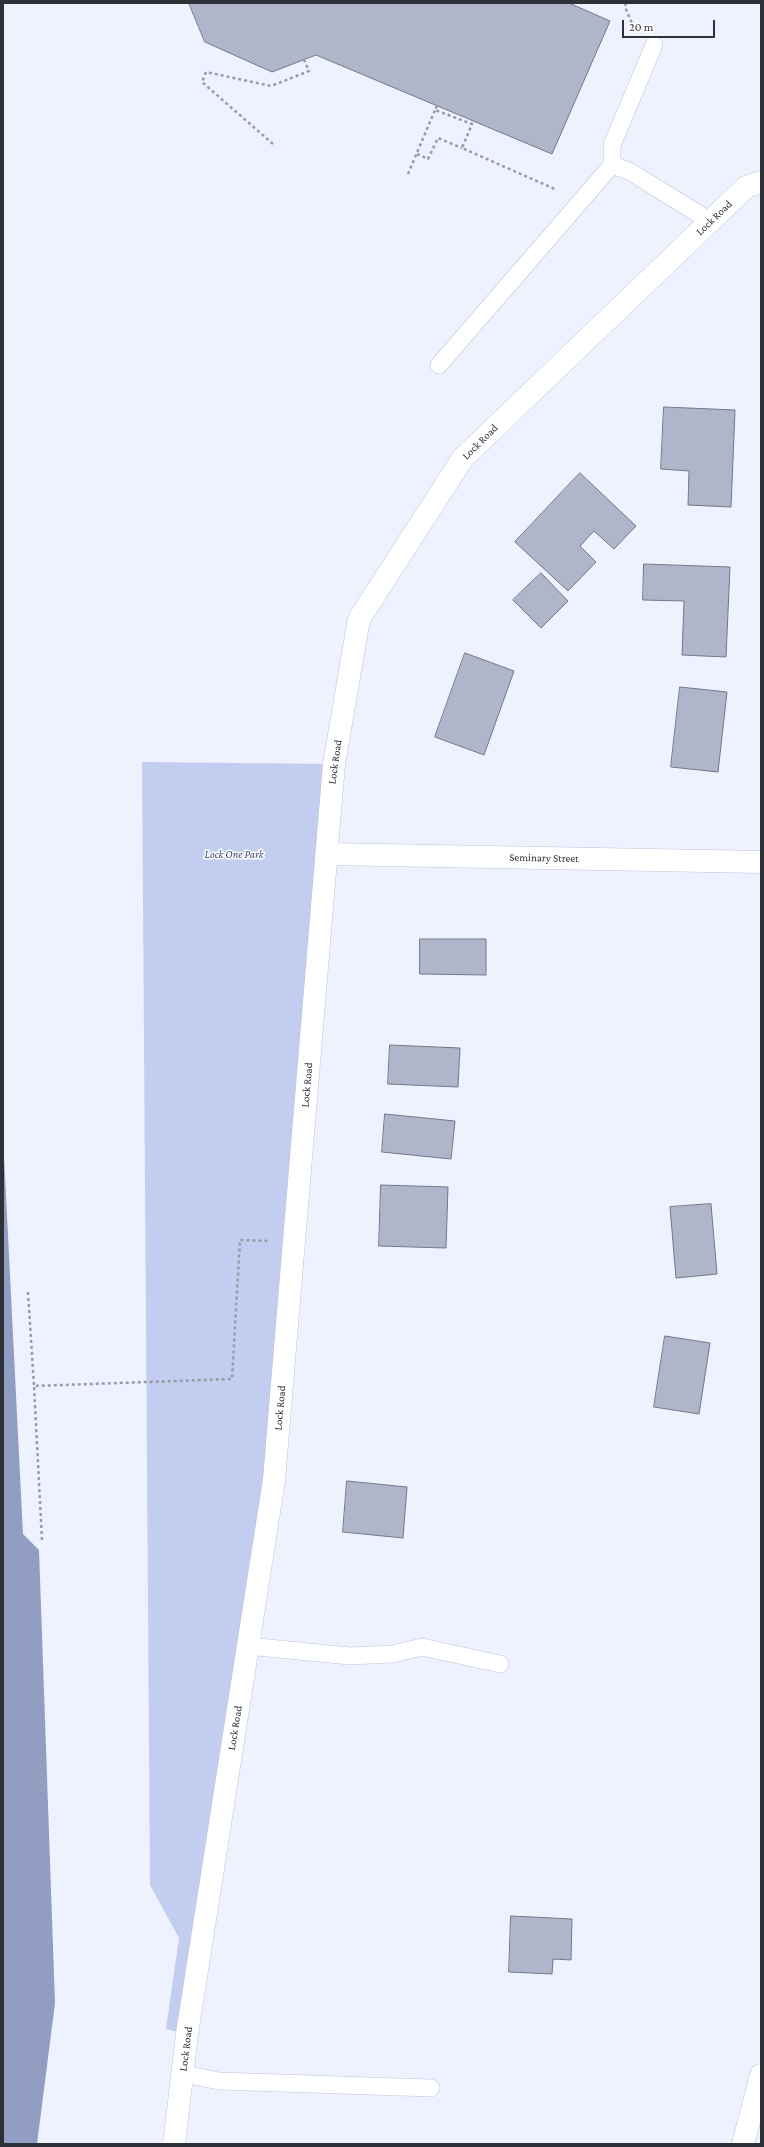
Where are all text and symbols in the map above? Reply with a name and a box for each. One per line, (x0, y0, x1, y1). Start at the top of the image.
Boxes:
scale bar (624, 12, 717, 38)
text: 20 m (629, 20, 653, 34)
street label: Lock Road (693, 198, 735, 238)
street label: Lock Road (459, 421, 501, 463)
street label: Lock Road (325, 739, 345, 785)
park label: Lock One Park (204, 848, 264, 862)
street label: Seminary Street (509, 851, 579, 865)
street label: Lock Road (298, 1062, 316, 1108)
street label: Lock Road (271, 1385, 289, 1431)
street label: Lock Road (225, 1705, 245, 1751)
street label: Lock Road (177, 2026, 195, 2072)

